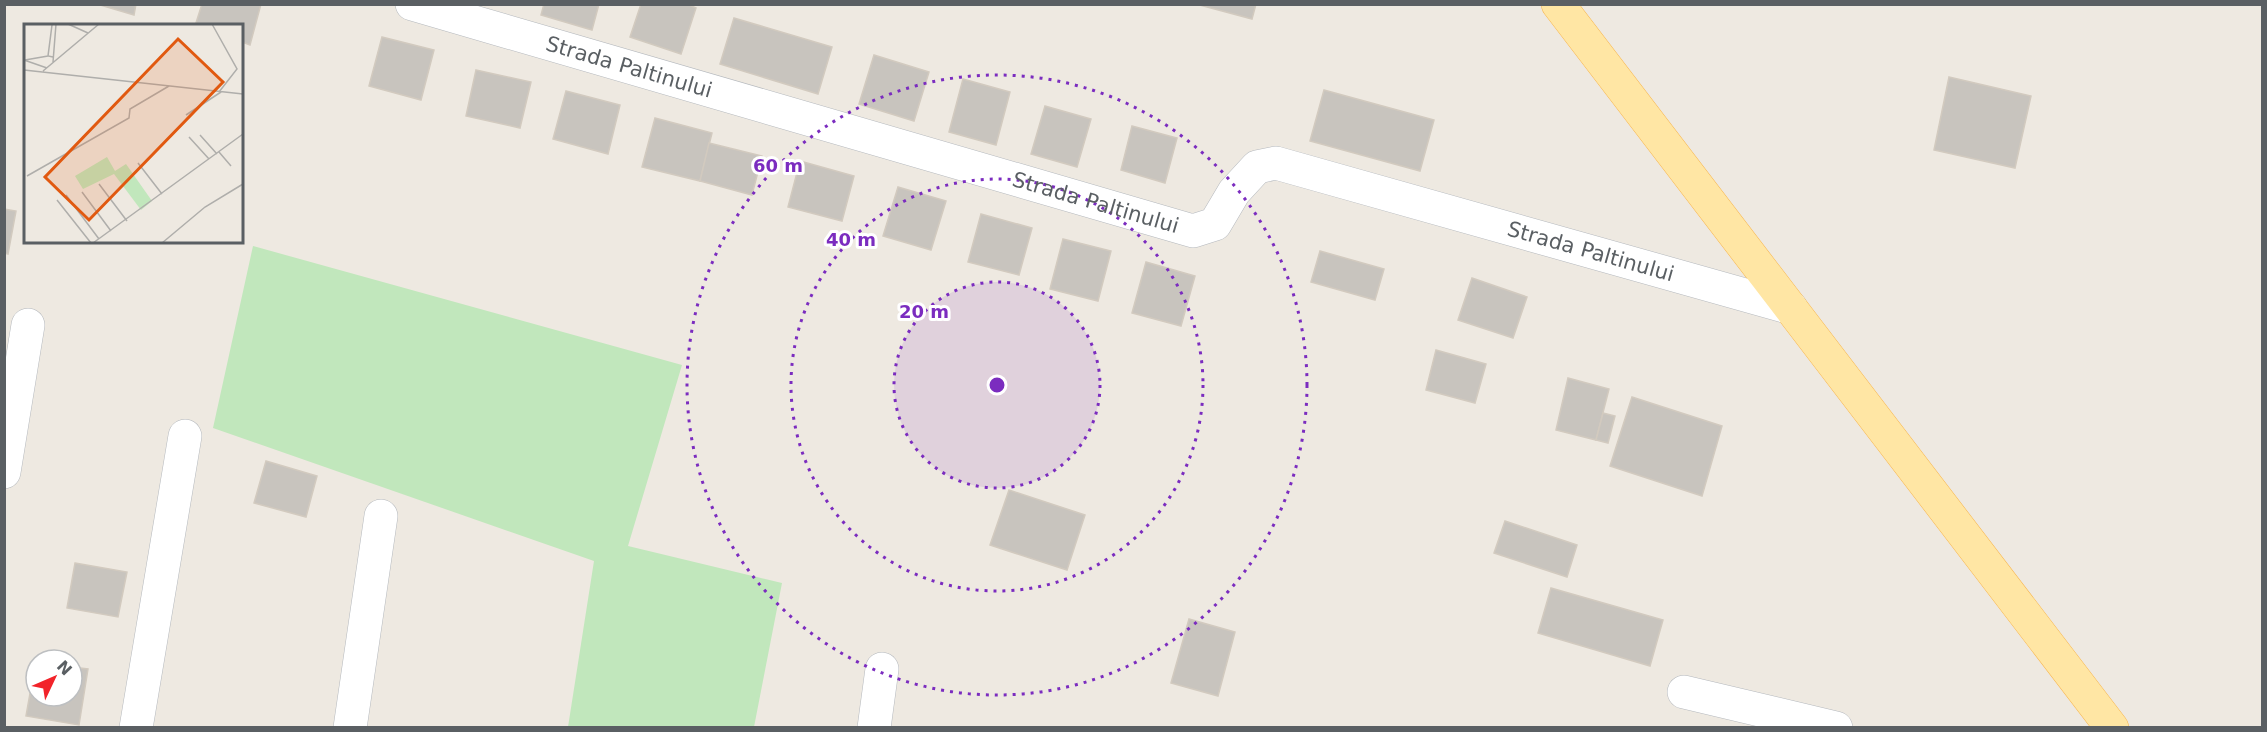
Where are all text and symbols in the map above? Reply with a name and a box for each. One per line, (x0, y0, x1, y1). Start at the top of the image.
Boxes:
inset map (24, 24, 243, 243)
street label: Strada Paltinului (543, 32, 715, 103)
text: 60 m (753, 155, 803, 176)
street label: Strada Paltinului (1010, 167, 1182, 238)
street label: Strada Paltinului (1505, 217, 1677, 286)
text: 40 m (826, 229, 876, 250)
text: 20 m (899, 301, 949, 322)
centre of rings (987, 375, 1007, 395)
north arrow (24, 648, 84, 708)
text: N (53, 657, 76, 679)

